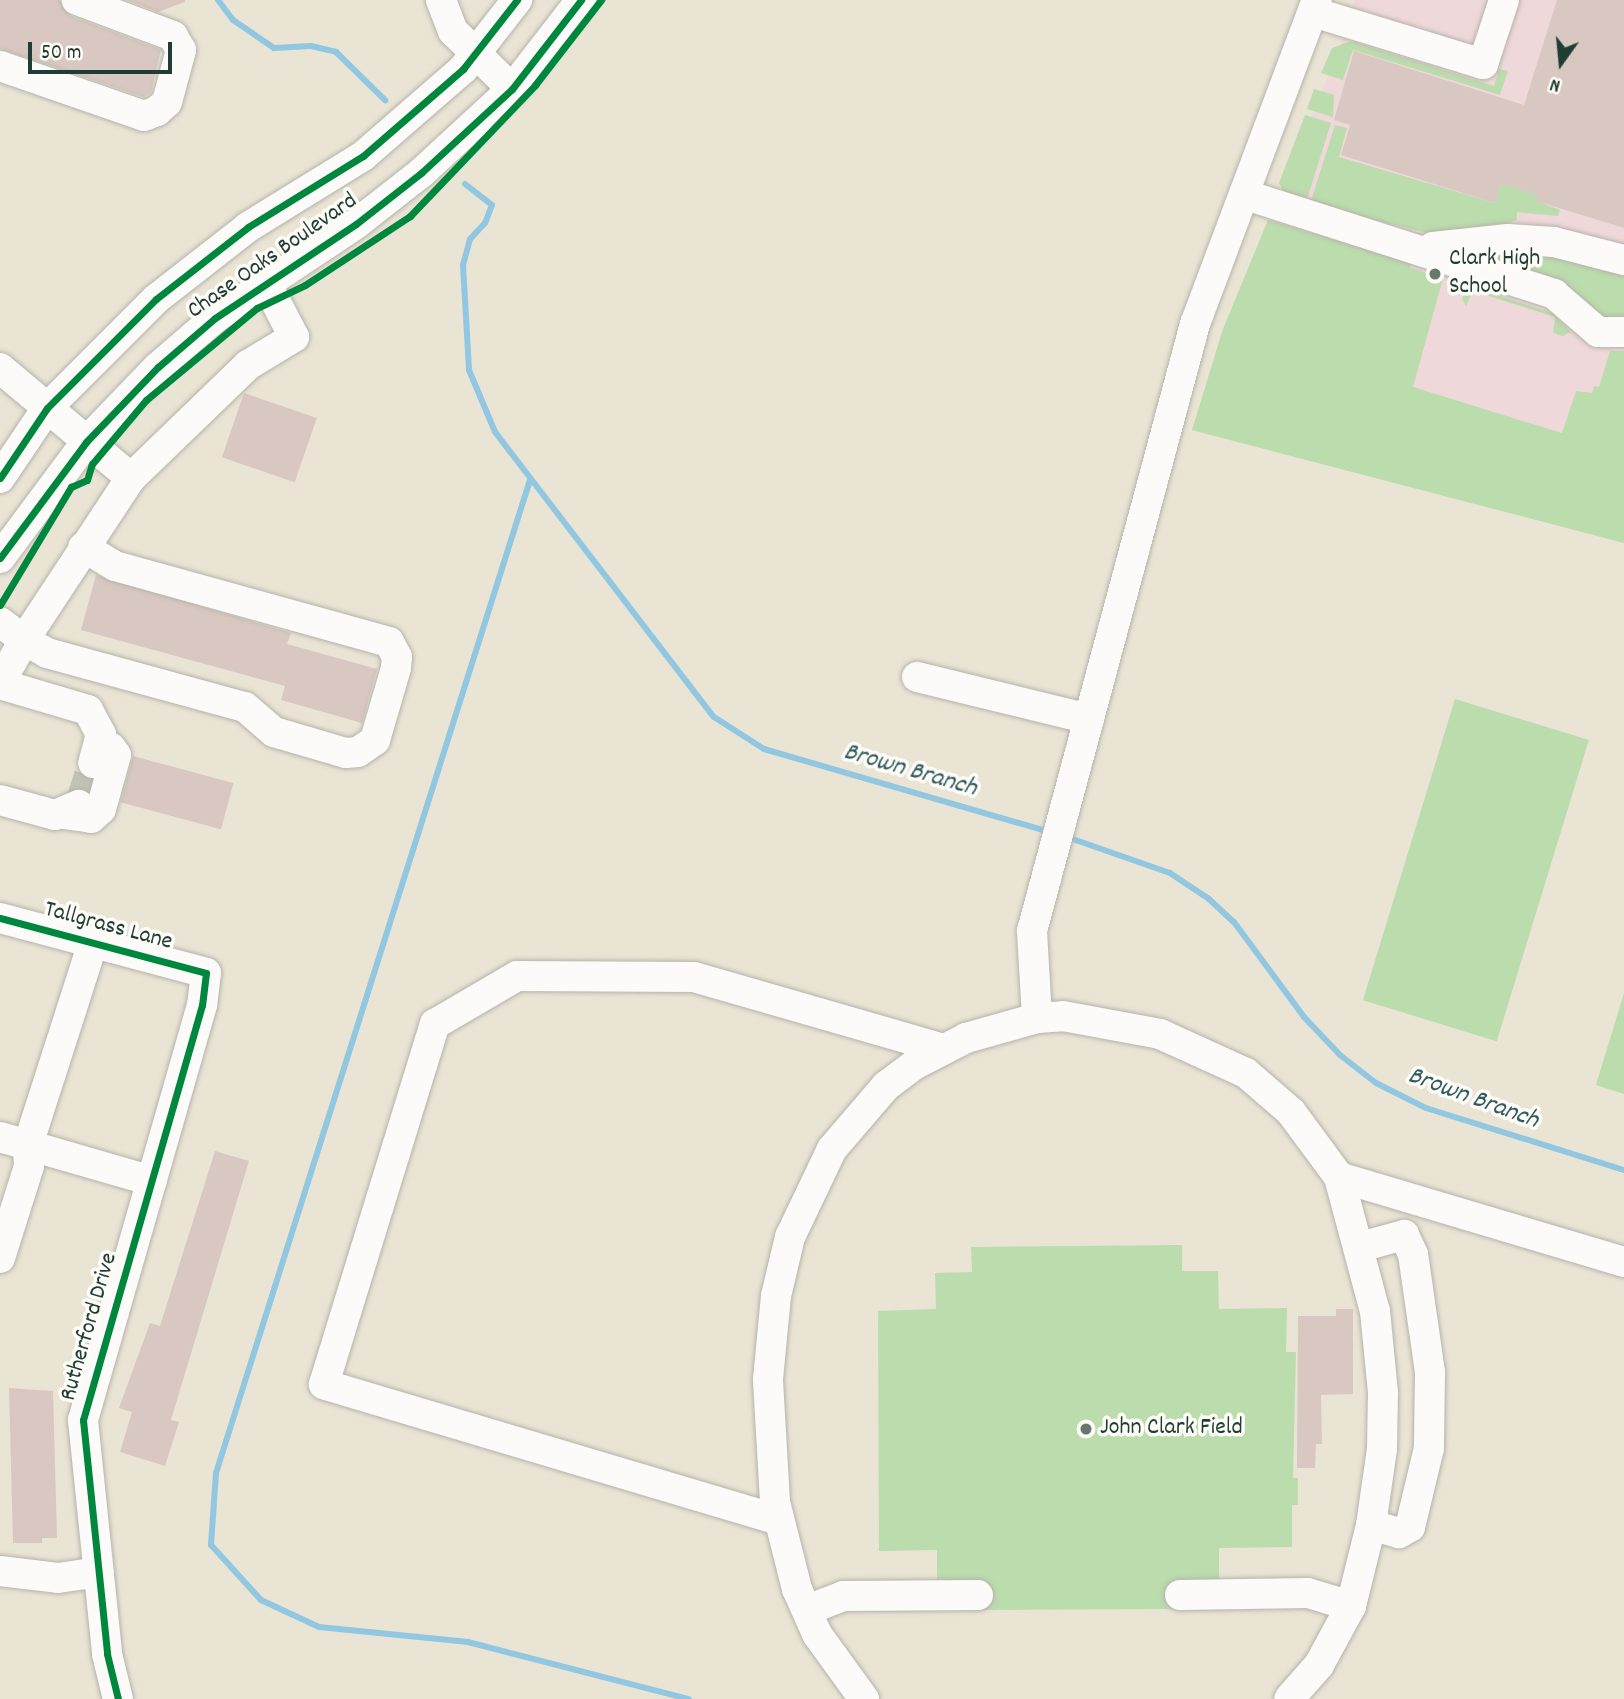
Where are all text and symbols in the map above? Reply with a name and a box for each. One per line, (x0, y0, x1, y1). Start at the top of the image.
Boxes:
scale bar (32, 28, 175, 72)
north arrow (1526, 28, 1596, 98)
text: 50 m (41, 39, 81, 69)
text: N (1547, 70, 1563, 98)
street label: Chase Oaks Boulevard (182, 188, 364, 326)
place label: Clark High School (1449, 246, 1540, 302)
marker: Clark High School (1427, 266, 1443, 282)
water label: Brown Branch (840, 737, 980, 805)
street label: Tallgrass Lane (41, 896, 175, 958)
water label: Brown Branch (1403, 1061, 1543, 1137)
street label: Rutherford Drive (55, 1250, 125, 1404)
place label: John Clark Field (1100, 1415, 1243, 1443)
marker: John Clark Field (1078, 1421, 1094, 1437)

